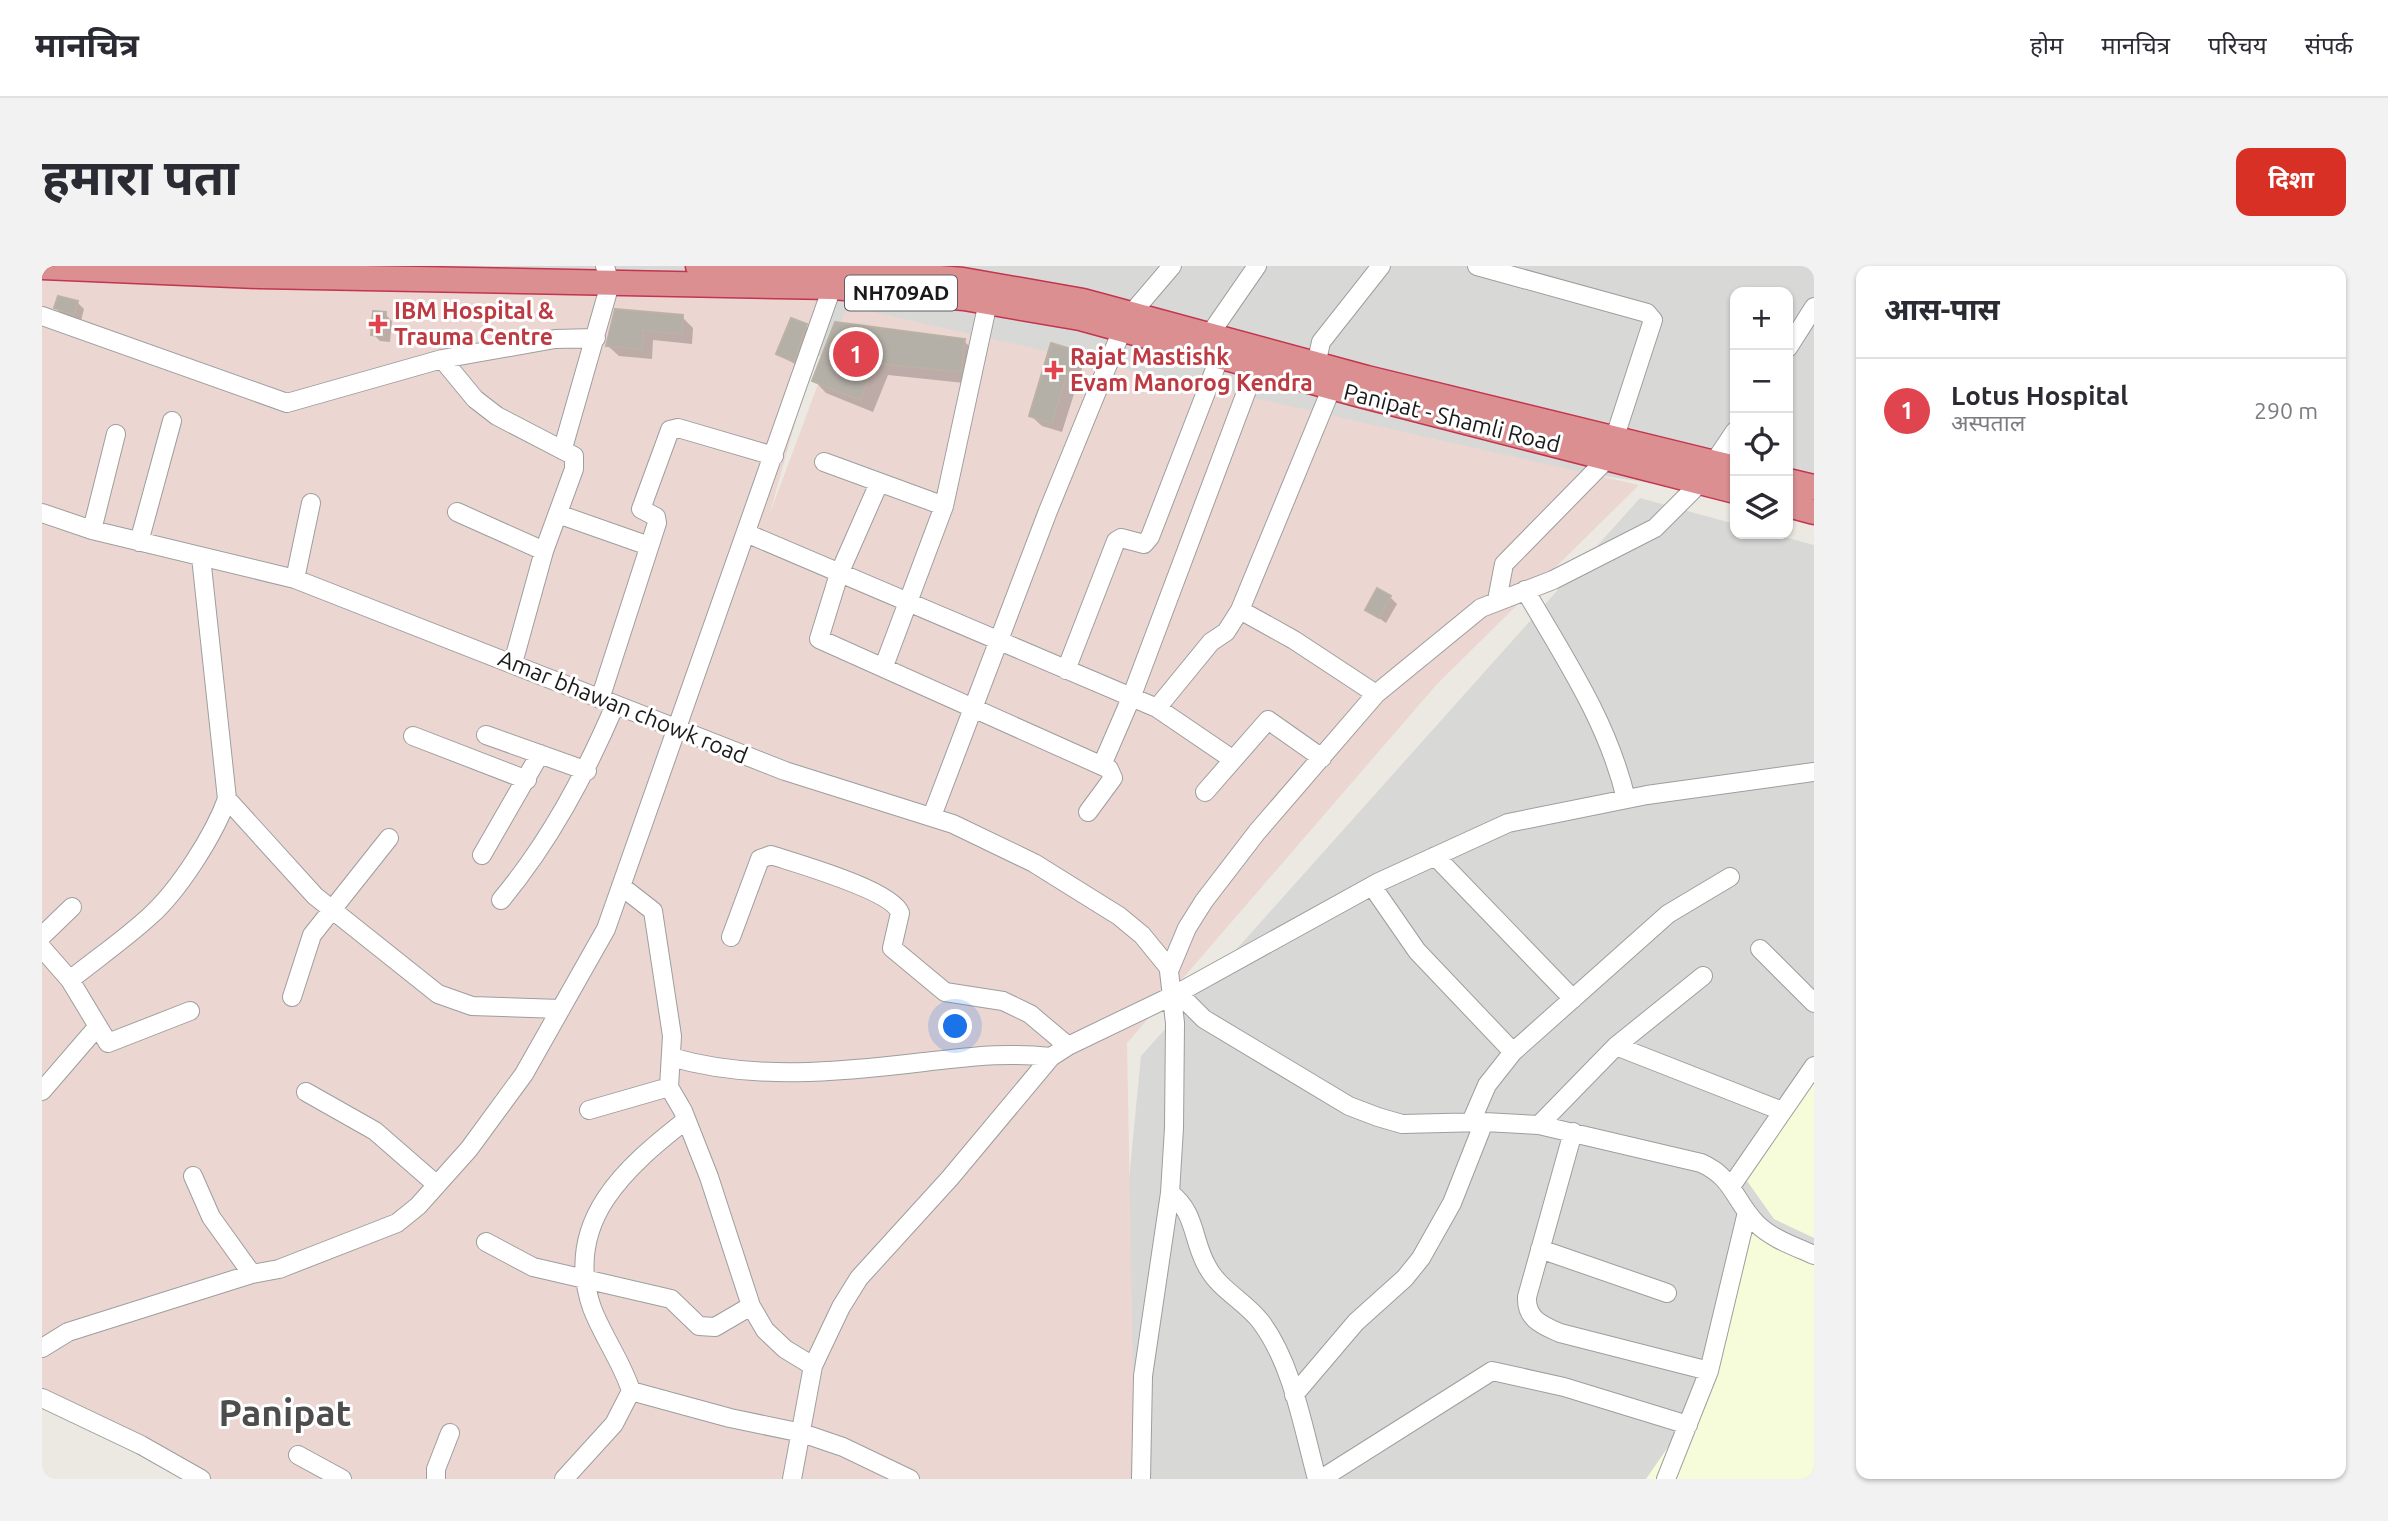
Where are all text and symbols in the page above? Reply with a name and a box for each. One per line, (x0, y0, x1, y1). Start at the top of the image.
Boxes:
text: मानचित्र (35, 26, 139, 63)
text: होम (2030, 32, 2063, 59)
text: मानचित्र (2101, 32, 2170, 59)
text: परिचय (2208, 32, 2267, 59)
text: संपर्क (2305, 32, 2353, 59)
button: दिशा (2236, 148, 2346, 216)
text: हमारा पता (42, 149, 239, 204)
road number: NH709AD (845, 276, 957, 310)
map controls (1730, 287, 1793, 539)
button: + (1730, 287, 1793, 350)
text: आस-पास (1884, 292, 2000, 326)
place label: IBM Hospital & Trauma Centre (394, 298, 554, 349)
marker: IBM Hospital & Trauma Centre (368, 314, 388, 334)
pin: 1 (833, 328, 879, 380)
place label: Rajat Mastishk Evam Manorog Kendra (1070, 344, 1313, 395)
button: − (1730, 350, 1793, 413)
marker: Rajat Mastishk Evam Manorog Kendra (1044, 360, 1064, 380)
street label: Panipat - Shamli Road (1341, 378, 1563, 457)
text: Lotus Hospital (1951, 381, 2128, 410)
text: 1 (1901, 398, 1913, 423)
text: 290 m (2254, 398, 2318, 423)
text: अस्पताल (1951, 410, 2025, 435)
button: locate (1730, 413, 1793, 476)
button: layers (1730, 476, 1793, 539)
street label: Amar bhawan chowk road (495, 645, 751, 768)
your location (938, 1009, 972, 1043)
district label: Panipat (218, 1392, 352, 1433)

